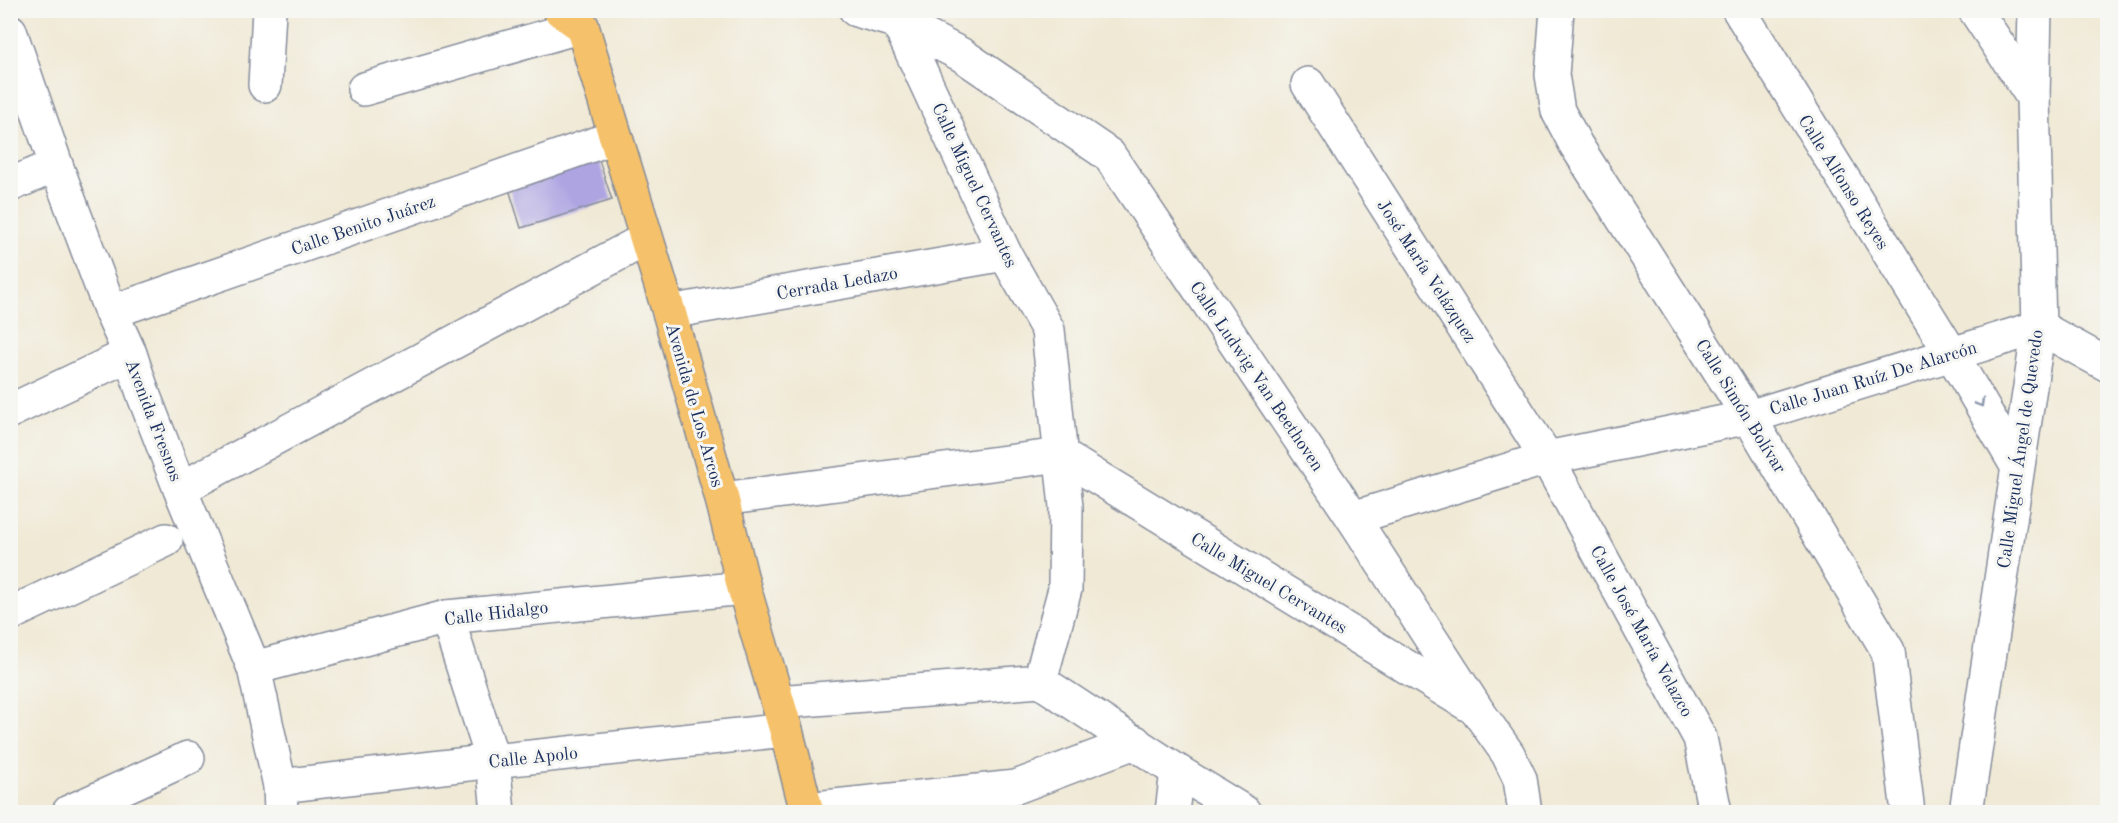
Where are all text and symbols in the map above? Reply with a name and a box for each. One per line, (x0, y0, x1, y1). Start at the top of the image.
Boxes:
street label: Calle Miguel Cervantes (928, 100, 1020, 271)
street label: Calle Alfonso Reyes (1794, 112, 1892, 253)
street label: Calle Benito Juárez (289, 193, 438, 259)
street label: José María Velázquez (1373, 197, 1479, 346)
street label: Cerrada Ledazo (775, 264, 899, 304)
street label: Calle Ludwig Van Beethoven (1186, 278, 1327, 475)
street label: Avenida de Los Arcos (662, 321, 726, 490)
street label: Calle Miguel Ángel de Quevedo (1991, 328, 2047, 570)
street label: Calle Simón Bolívar (1692, 336, 1789, 477)
street label: Calle Juan Ruíz De Alarcón (1767, 339, 1979, 419)
street label: Avenida Fresnos (121, 357, 185, 484)
one-way arrow (1973, 397, 1985, 408)
street label: Calle Miguel Cervantes (1187, 530, 1350, 638)
street label: Calle José María Velazco (1587, 543, 1696, 720)
street label: Calle Hidalgo (443, 599, 549, 629)
street label: Calle Apolo (488, 744, 579, 772)

